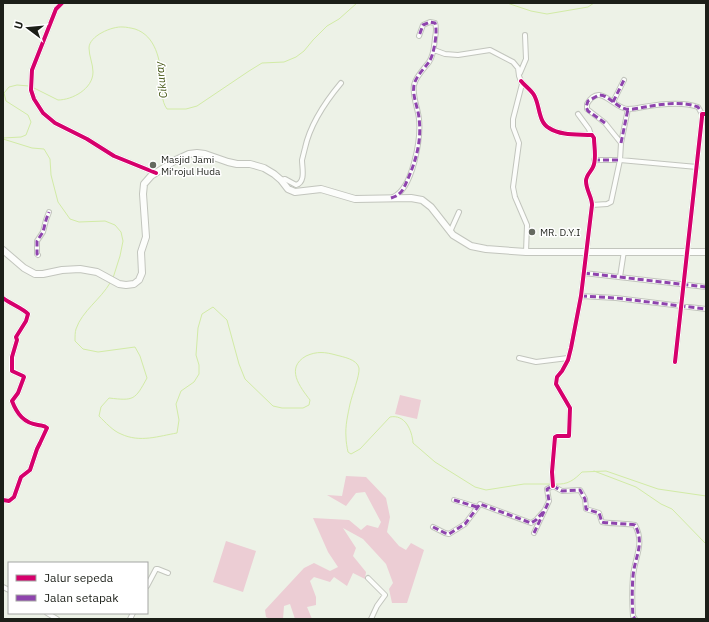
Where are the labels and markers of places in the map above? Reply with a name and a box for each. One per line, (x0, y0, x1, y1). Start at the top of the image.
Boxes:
place label: Masjid Jami Mi'rojul Huda (161, 153, 221, 178)
marker: Masjid Jami Mi'rojul Huda (148, 160, 158, 170)
place label: MR. D.Y.I (540, 226, 580, 239)
marker: MR. D.Y.I (527, 227, 537, 237)

